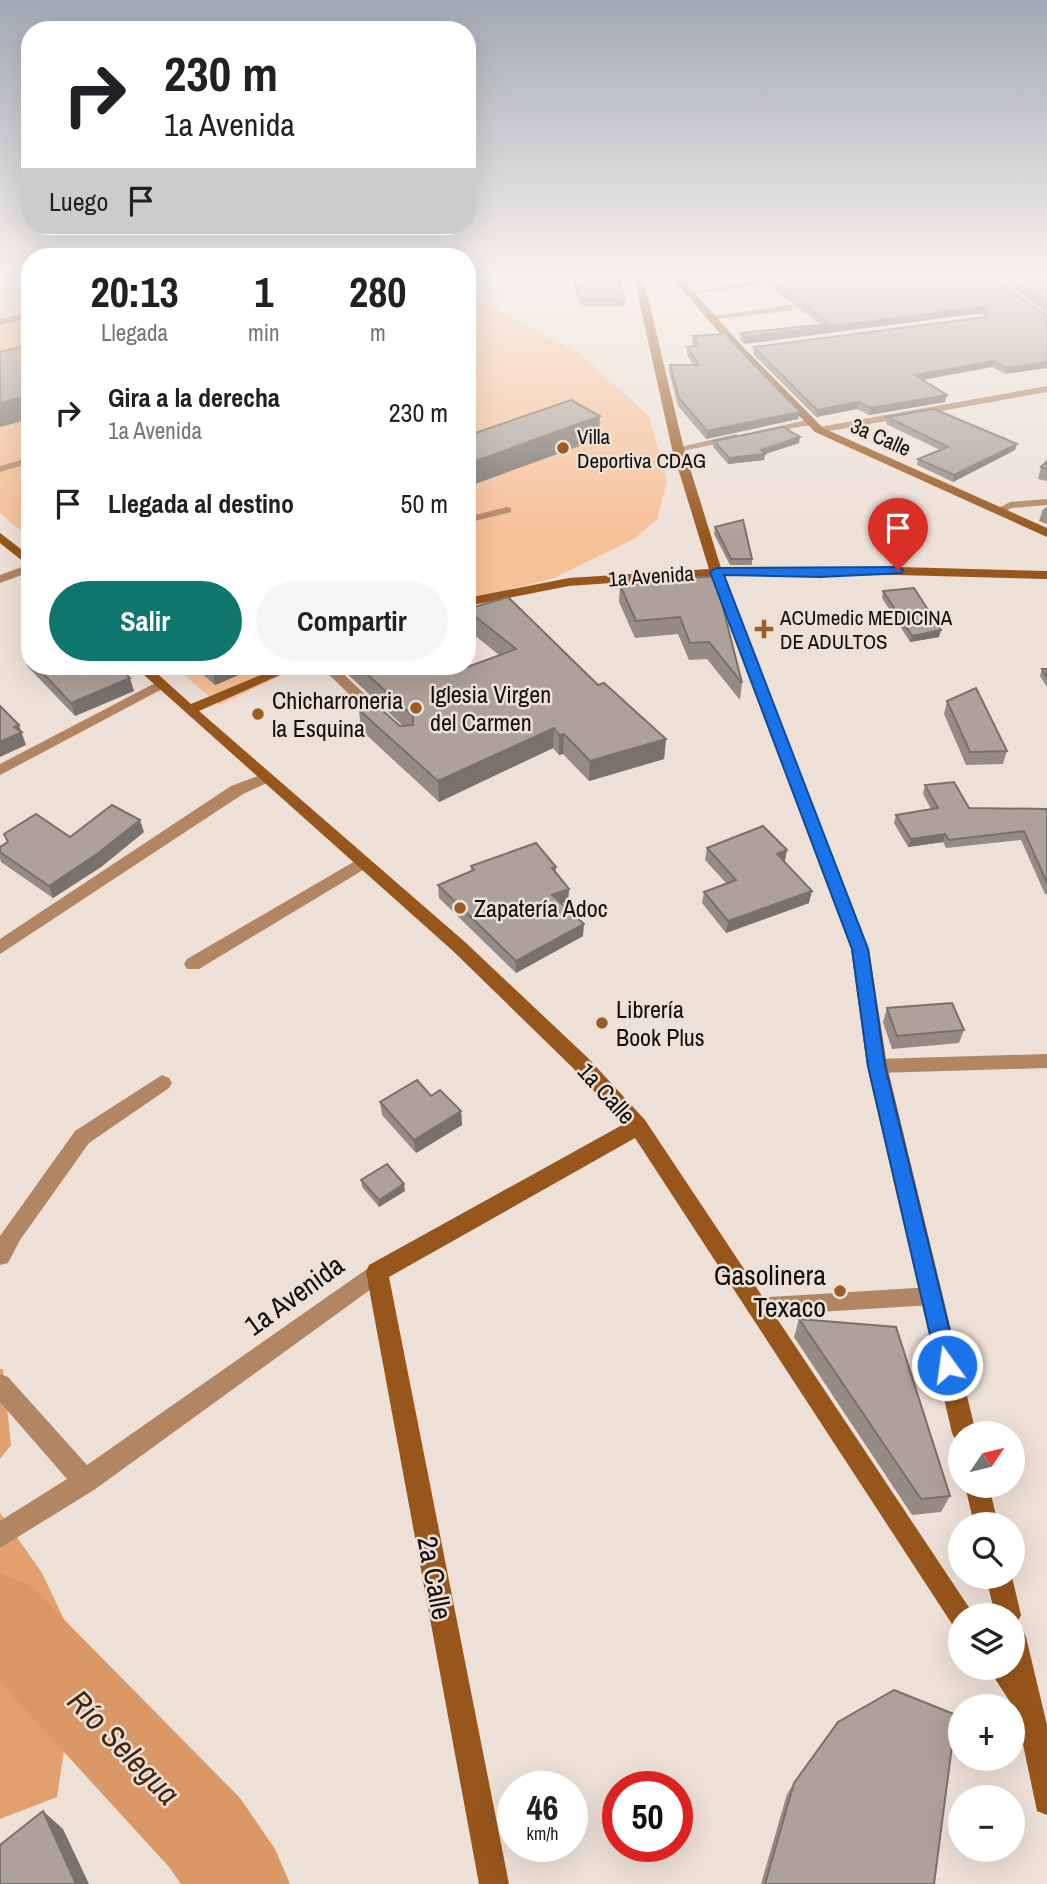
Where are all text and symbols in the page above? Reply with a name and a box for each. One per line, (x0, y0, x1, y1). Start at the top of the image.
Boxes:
text: 230 m (164, 40, 278, 106)
icon: right (49, 49, 140, 140)
text: 1a Avenida (164, 103, 295, 146)
icon: arrive (122, 182, 160, 220)
text: Luego (49, 184, 108, 219)
text: 20:13 (91, 264, 179, 320)
text: 1 (254, 264, 273, 320)
text: 280 (349, 264, 407, 320)
text: Llegada (101, 317, 168, 348)
text: min (248, 317, 280, 348)
text: m (370, 317, 386, 348)
text: Gira a la derecha (108, 380, 280, 415)
icon: right (49, 394, 87, 432)
text: 230 m (389, 395, 448, 430)
street label: 3a Calle (846, 411, 916, 463)
text: 1a Avenida (108, 415, 202, 446)
place label: Villa Deportiva CDAG (577, 422, 706, 475)
marker: Villa Deportiva CDAG (555, 440, 571, 456)
icon: arrive (49, 485, 87, 523)
text: Llegada al destino (108, 486, 294, 521)
text: 50 m (401, 486, 448, 521)
pin (868, 498, 928, 570)
icon: arrive (879, 509, 917, 547)
street label: 1a Avenida (607, 559, 695, 593)
button: Salir (49, 581, 242, 661)
button: Compartir (256, 581, 448, 661)
place label: ACUmedic MEDICINA DE ADULTOS (779, 603, 953, 656)
marker: ACUmedic MEDICINA DE ADULTOS (754, 619, 774, 639)
place label: Iglesia Virgen del Carmen (430, 678, 551, 738)
place label: Chicharroneria la Esquina (272, 684, 403, 744)
marker: Iglesia Virgen del Carmen (408, 700, 424, 716)
marker: Chicharroneria la Esquina (250, 706, 266, 722)
place label: Zapatería Adoc (474, 892, 608, 924)
marker: Zapatería Adoc (452, 900, 468, 916)
place label: Librería Book Plus (616, 993, 705, 1053)
marker: Librería Book Plus (594, 1015, 610, 1031)
street label: 1a Calle (571, 1055, 643, 1131)
street label: 1a Avenida (237, 1246, 352, 1344)
place label: Gasolinera Texaco (714, 1256, 826, 1326)
marker: Gasolinera Texaco (832, 1283, 848, 1299)
position arrow (910, 1328, 984, 1402)
north arrow (948, 1421, 1026, 1498)
map controls (948, 1421, 1025, 1862)
button: search (948, 1512, 1025, 1589)
street label: 2a Calle (408, 1533, 462, 1623)
button: layers (948, 1603, 1025, 1680)
water label: Río Selegua (58, 1680, 190, 1814)
button: + (948, 1694, 1025, 1771)
speed limit sign: 50 (602, 1771, 693, 1862)
text: 46 (527, 1784, 558, 1831)
button: − (948, 1785, 1025, 1862)
text: km/h (527, 1821, 559, 1846)

